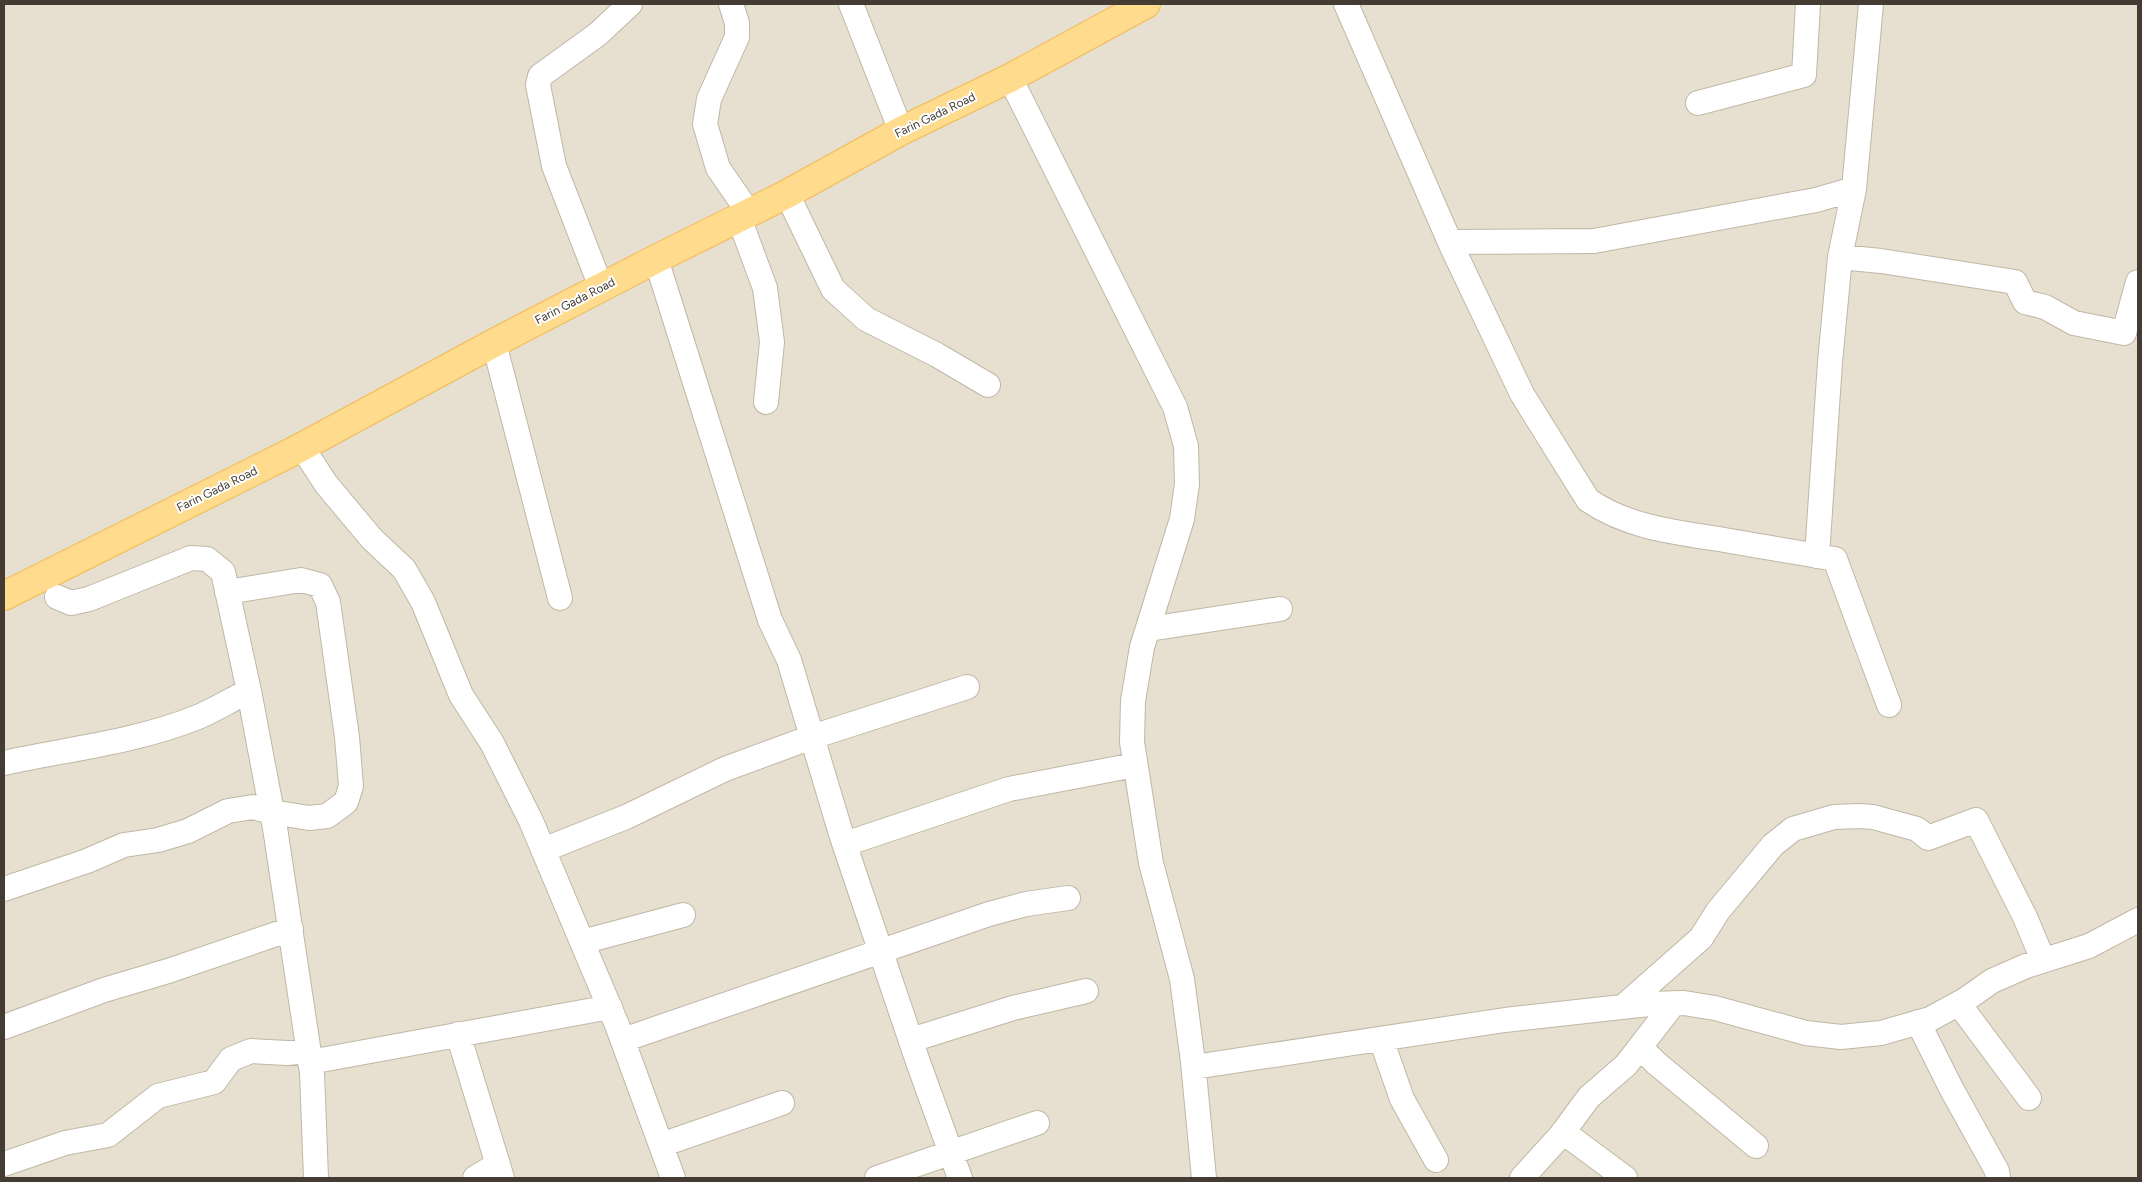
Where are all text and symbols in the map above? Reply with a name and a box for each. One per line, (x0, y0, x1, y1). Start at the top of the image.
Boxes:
street label: Farin Gada Road (892, 89, 978, 141)
street label: Farin Gada Road (533, 275, 617, 327)
street label: Farin Gada Road (174, 463, 260, 515)

